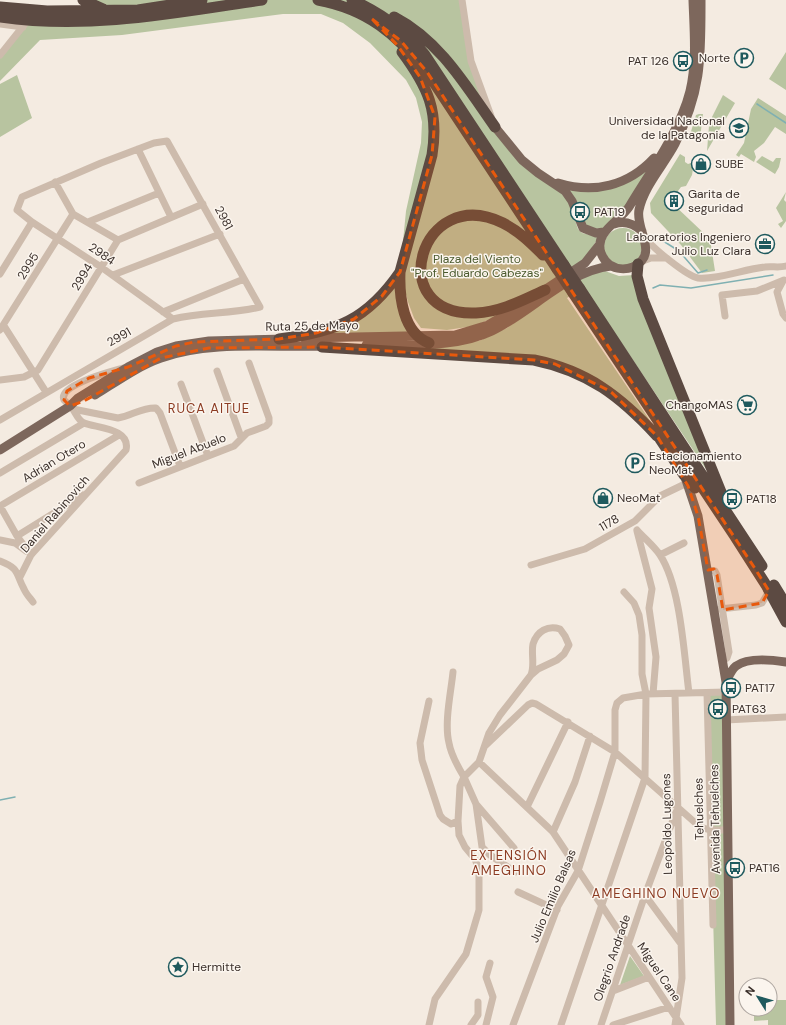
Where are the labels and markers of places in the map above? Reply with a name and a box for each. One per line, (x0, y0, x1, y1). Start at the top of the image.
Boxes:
parking icon: Norte (733, 47, 755, 69)
bus stop icon: PAT 126 (672, 50, 694, 72)
place label: Norte (699, 50, 730, 66)
place label: PAT 126 (628, 53, 669, 69)
place label: Universidad Nacional de la Patagonia (609, 113, 725, 143)
school or university icon: Universidad Nacional de la Patagonia (728, 117, 750, 139)
shop icon: SUBE (690, 153, 712, 175)
place label: SUBE (715, 156, 744, 172)
place label: Garita de seguridad (688, 186, 743, 216)
building icon: Garita de seguridad (663, 190, 685, 212)
bus stop icon: PAT19 (569, 201, 591, 223)
place label: PAT19 (594, 204, 625, 220)
place label: Laboratorios Ingeniero Julio Luz Clara (627, 229, 751, 259)
office icon: Laboratorios Ingeniero Julio Luz Clara (754, 233, 776, 255)
supermarket icon: ChangoMAS (736, 394, 758, 416)
place label: ChangoMAS (665, 397, 733, 413)
place label: Estacionamiento NeoMat (649, 448, 742, 478)
parking icon: Estacionamiento NeoMat (624, 452, 646, 474)
shop icon: NeoMat (592, 487, 614, 509)
bus stop icon: PAT18 (721, 488, 743, 510)
place label: NeoMat (617, 490, 661, 506)
place label: PAT18 (746, 491, 777, 507)
bus stop icon: PAT17 (720, 677, 742, 699)
place label: PAT17 (745, 680, 775, 696)
bus stop icon: PAT63 (707, 698, 729, 720)
place label: PAT63 (732, 701, 766, 717)
bus stop icon: PAT16 (724, 857, 746, 879)
place label: PAT16 (749, 860, 780, 876)
place icon: Hermitte (167, 956, 189, 978)
place label: Hermitte (192, 959, 241, 975)

